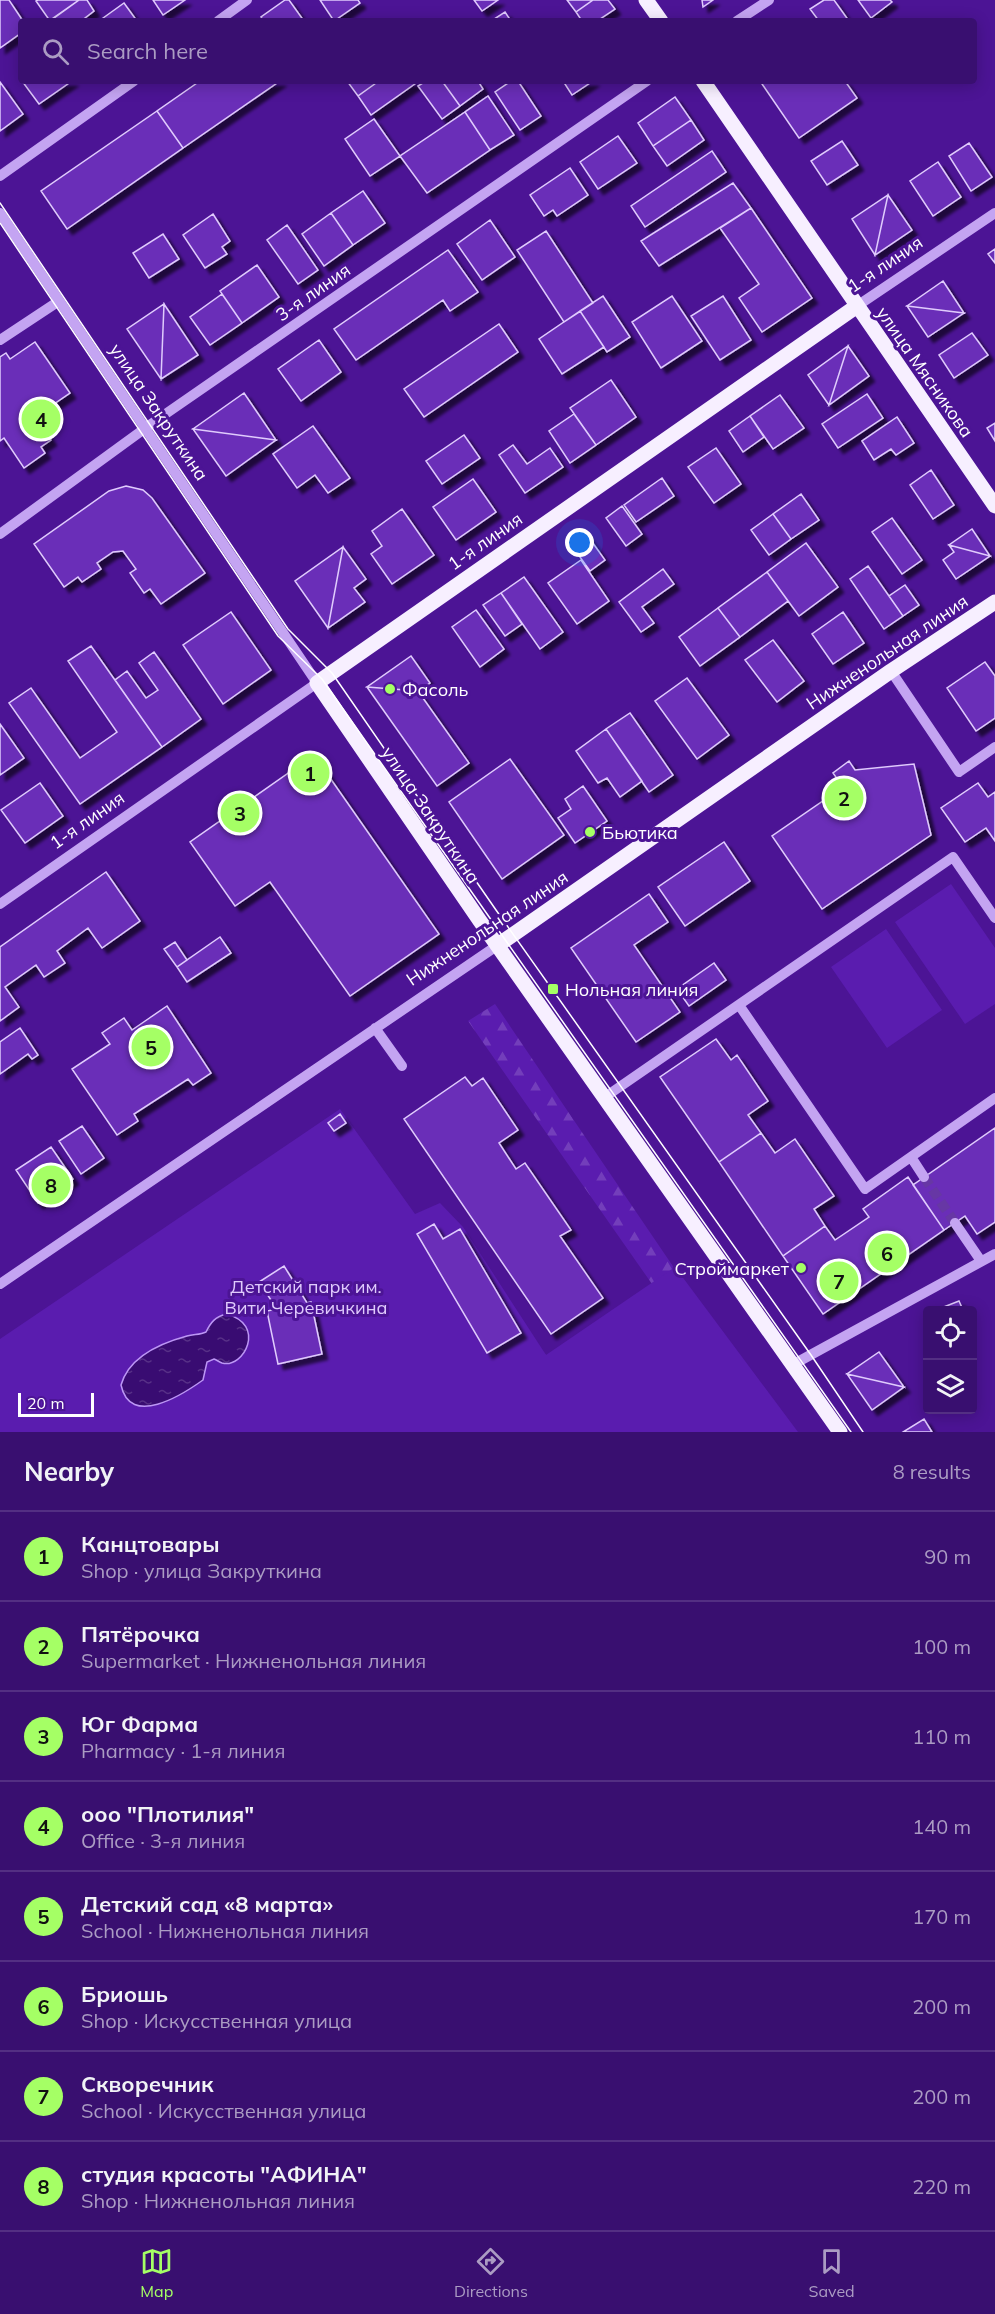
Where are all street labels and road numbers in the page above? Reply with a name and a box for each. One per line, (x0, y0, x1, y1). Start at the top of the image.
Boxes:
street label: 1-я линия (843, 230, 927, 298)
street label: 3-я линия (271, 258, 355, 326)
street label: улица Мясникова (871, 302, 979, 442)
street label: улица Закруткина (105, 339, 213, 485)
street label: 1-я линия (443, 507, 527, 575)
street label: Нижненольная линия (802, 589, 972, 715)
street label: улица Закруткина (377, 742, 485, 888)
street label: 1-я линия (45, 786, 129, 854)
street label: Нижненольная линия (402, 865, 572, 991)

